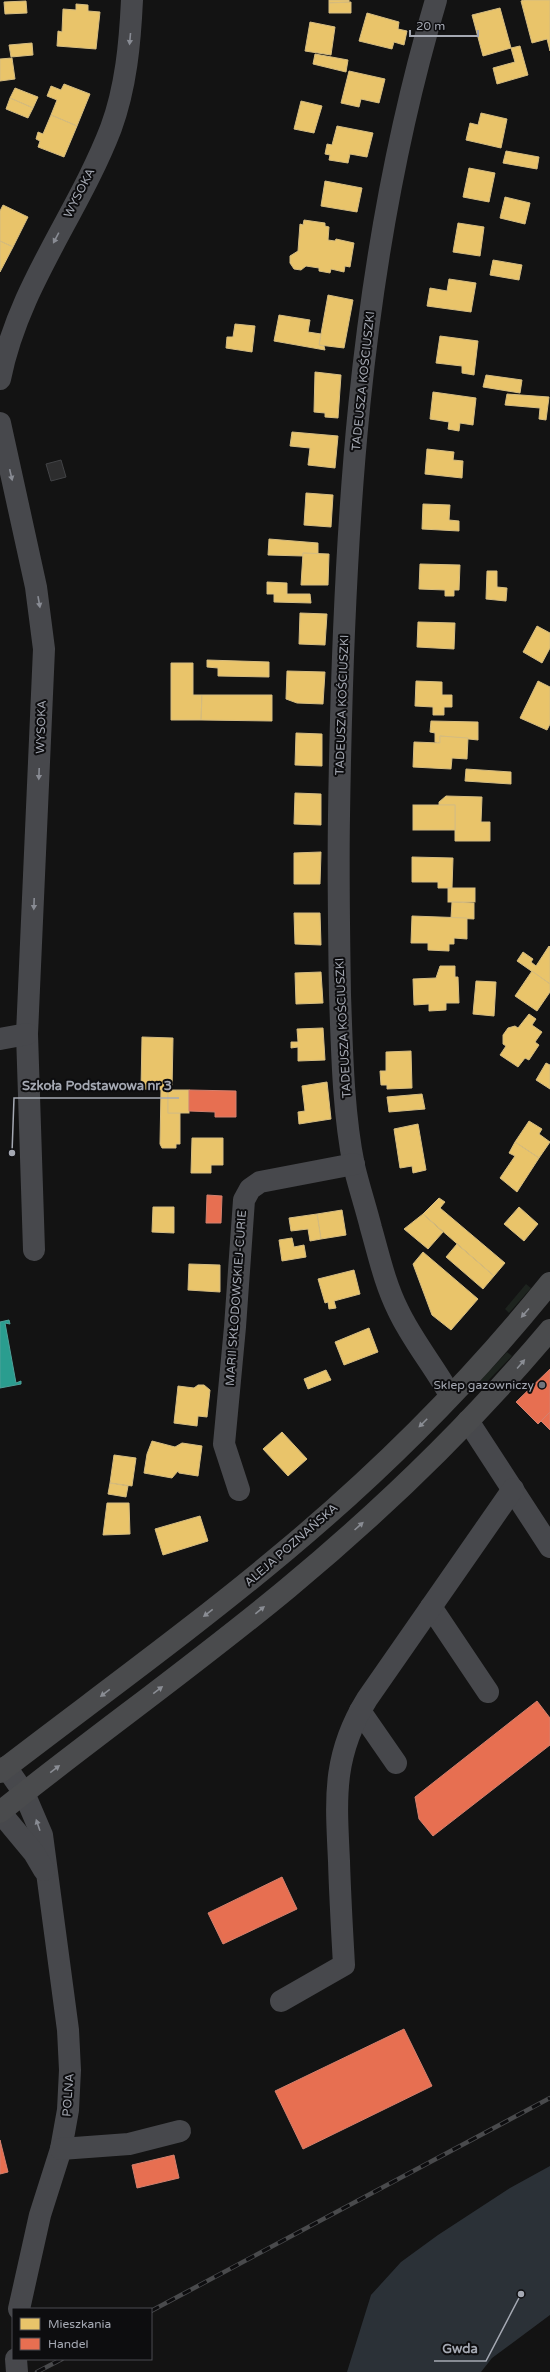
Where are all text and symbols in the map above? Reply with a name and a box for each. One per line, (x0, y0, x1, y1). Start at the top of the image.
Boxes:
scale bar (410, 12, 478, 38)
text: 20 m (416, 19, 445, 33)
one-way arrow (127, 33, 134, 45)
street label: WYSOKA (61, 166, 97, 220)
one-way arrow (53, 232, 60, 244)
street label: TADEUSZA KOŚCIUSZKI (349, 310, 377, 452)
one-way arrow (8, 469, 14, 481)
one-way arrow (36, 596, 42, 608)
street label: TADEUSZA KOŚCIUSZKI (333, 635, 351, 775)
street label: WYSOKA (33, 700, 49, 754)
one-way arrow (36, 768, 43, 780)
one-way arrow (31, 898, 37, 911)
street label: TADEUSZA KOŚCIUSZKI (332, 957, 354, 1099)
callout: Szkoła Podstawowa nr 3 (14, 1073, 179, 1098)
text: Szkoła Podstawowa nr 3 (22, 1078, 172, 1094)
street label: MARII SKŁODOWSKIEJ-CURIE (223, 1209, 249, 1386)
one-way arrow (520, 1308, 529, 1318)
one-way arrow (516, 1359, 525, 1368)
place label: Sklep gazowniczy (434, 1378, 535, 1392)
marker: Sklep gazowniczy (537, 1380, 547, 1390)
one-way arrow (418, 1418, 428, 1428)
street label: ALEJA POZNAŃSKA (241, 1501, 341, 1589)
one-way arrow (354, 1521, 364, 1531)
one-way arrow (255, 1606, 266, 1614)
one-way arrow (202, 1609, 213, 1618)
one-way arrow (152, 1686, 163, 1694)
one-way arrow (99, 1688, 110, 1697)
one-way arrow (49, 1765, 60, 1773)
one-way arrow (35, 1819, 41, 1831)
street label: POLNA (60, 2073, 76, 2117)
legend (12, 2308, 152, 2360)
text: Mieszkania (48, 2317, 111, 2331)
callout: Gwda (434, 2336, 486, 2361)
text: Handel (48, 2337, 88, 2351)
text: Gwda (442, 2341, 478, 2357)

